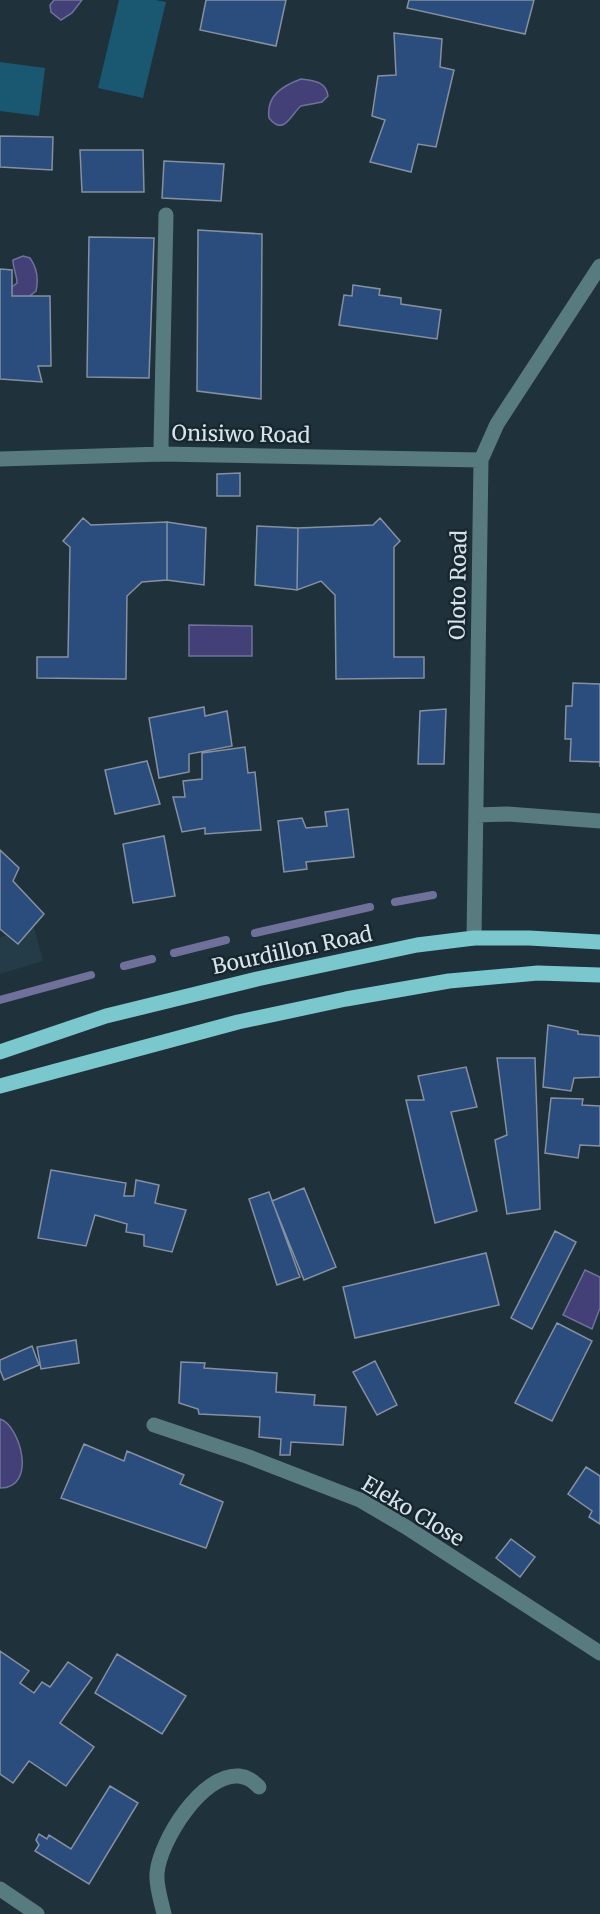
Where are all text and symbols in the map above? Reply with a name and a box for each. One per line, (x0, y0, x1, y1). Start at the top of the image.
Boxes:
street label: Onisiwo Road (172, 419, 311, 449)
street label: Oloto Road (444, 530, 472, 640)
street label: Bourdillon Road (209, 920, 375, 980)
street label: Eleko Close (357, 1470, 469, 1552)

